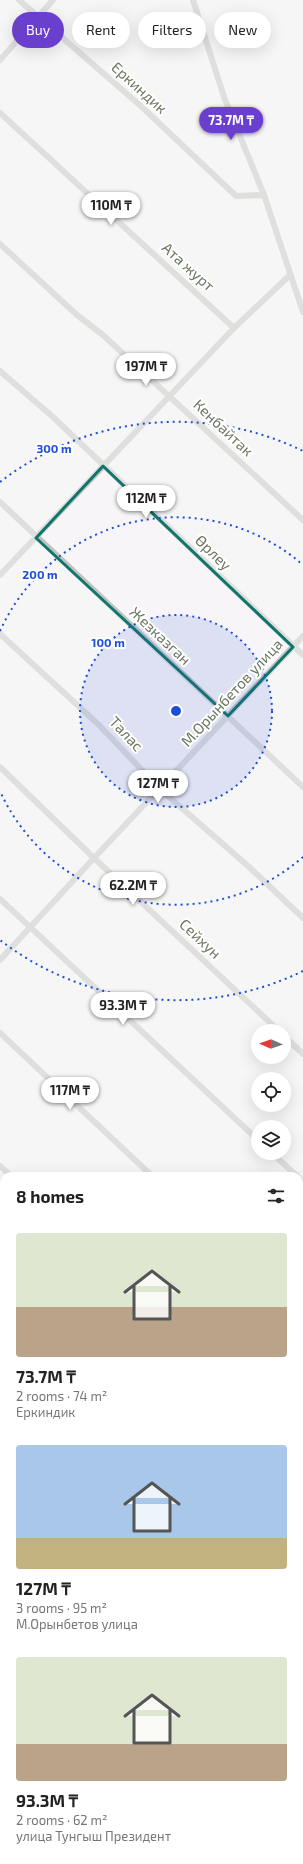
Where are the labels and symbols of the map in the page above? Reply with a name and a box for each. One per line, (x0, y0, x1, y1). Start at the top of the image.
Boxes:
street label: Еркиндик (108, 58, 171, 117)
pin: 73.7M ₸ (194, 107, 268, 141)
pin: 110M ₸ (78, 192, 144, 226)
street label: Ата журт (158, 238, 219, 295)
pin: 197M ₸ (113, 353, 179, 387)
street label: Кенбайтак (190, 395, 257, 459)
text: 300 m (36, 441, 72, 455)
pin: 112M ₸ (113, 485, 179, 519)
street label: Өрлеу (191, 531, 235, 574)
text: 200 m (22, 567, 58, 581)
street label: Жезказган (126, 603, 195, 668)
text: 100 m (91, 635, 125, 649)
street label: М.Орынбетов улица (177, 635, 287, 751)
centre of rings (169, 704, 183, 718)
street label: Талас (106, 712, 147, 754)
pin: 127M ₸ (125, 770, 191, 804)
pin: 62.2M ₸ (96, 872, 170, 906)
street label: Сейхун (176, 915, 225, 963)
pin: 93.3M ₸ (86, 992, 160, 1026)
north arrow (251, 1024, 291, 1064)
pin: 117M ₸ (37, 1077, 103, 1111)

